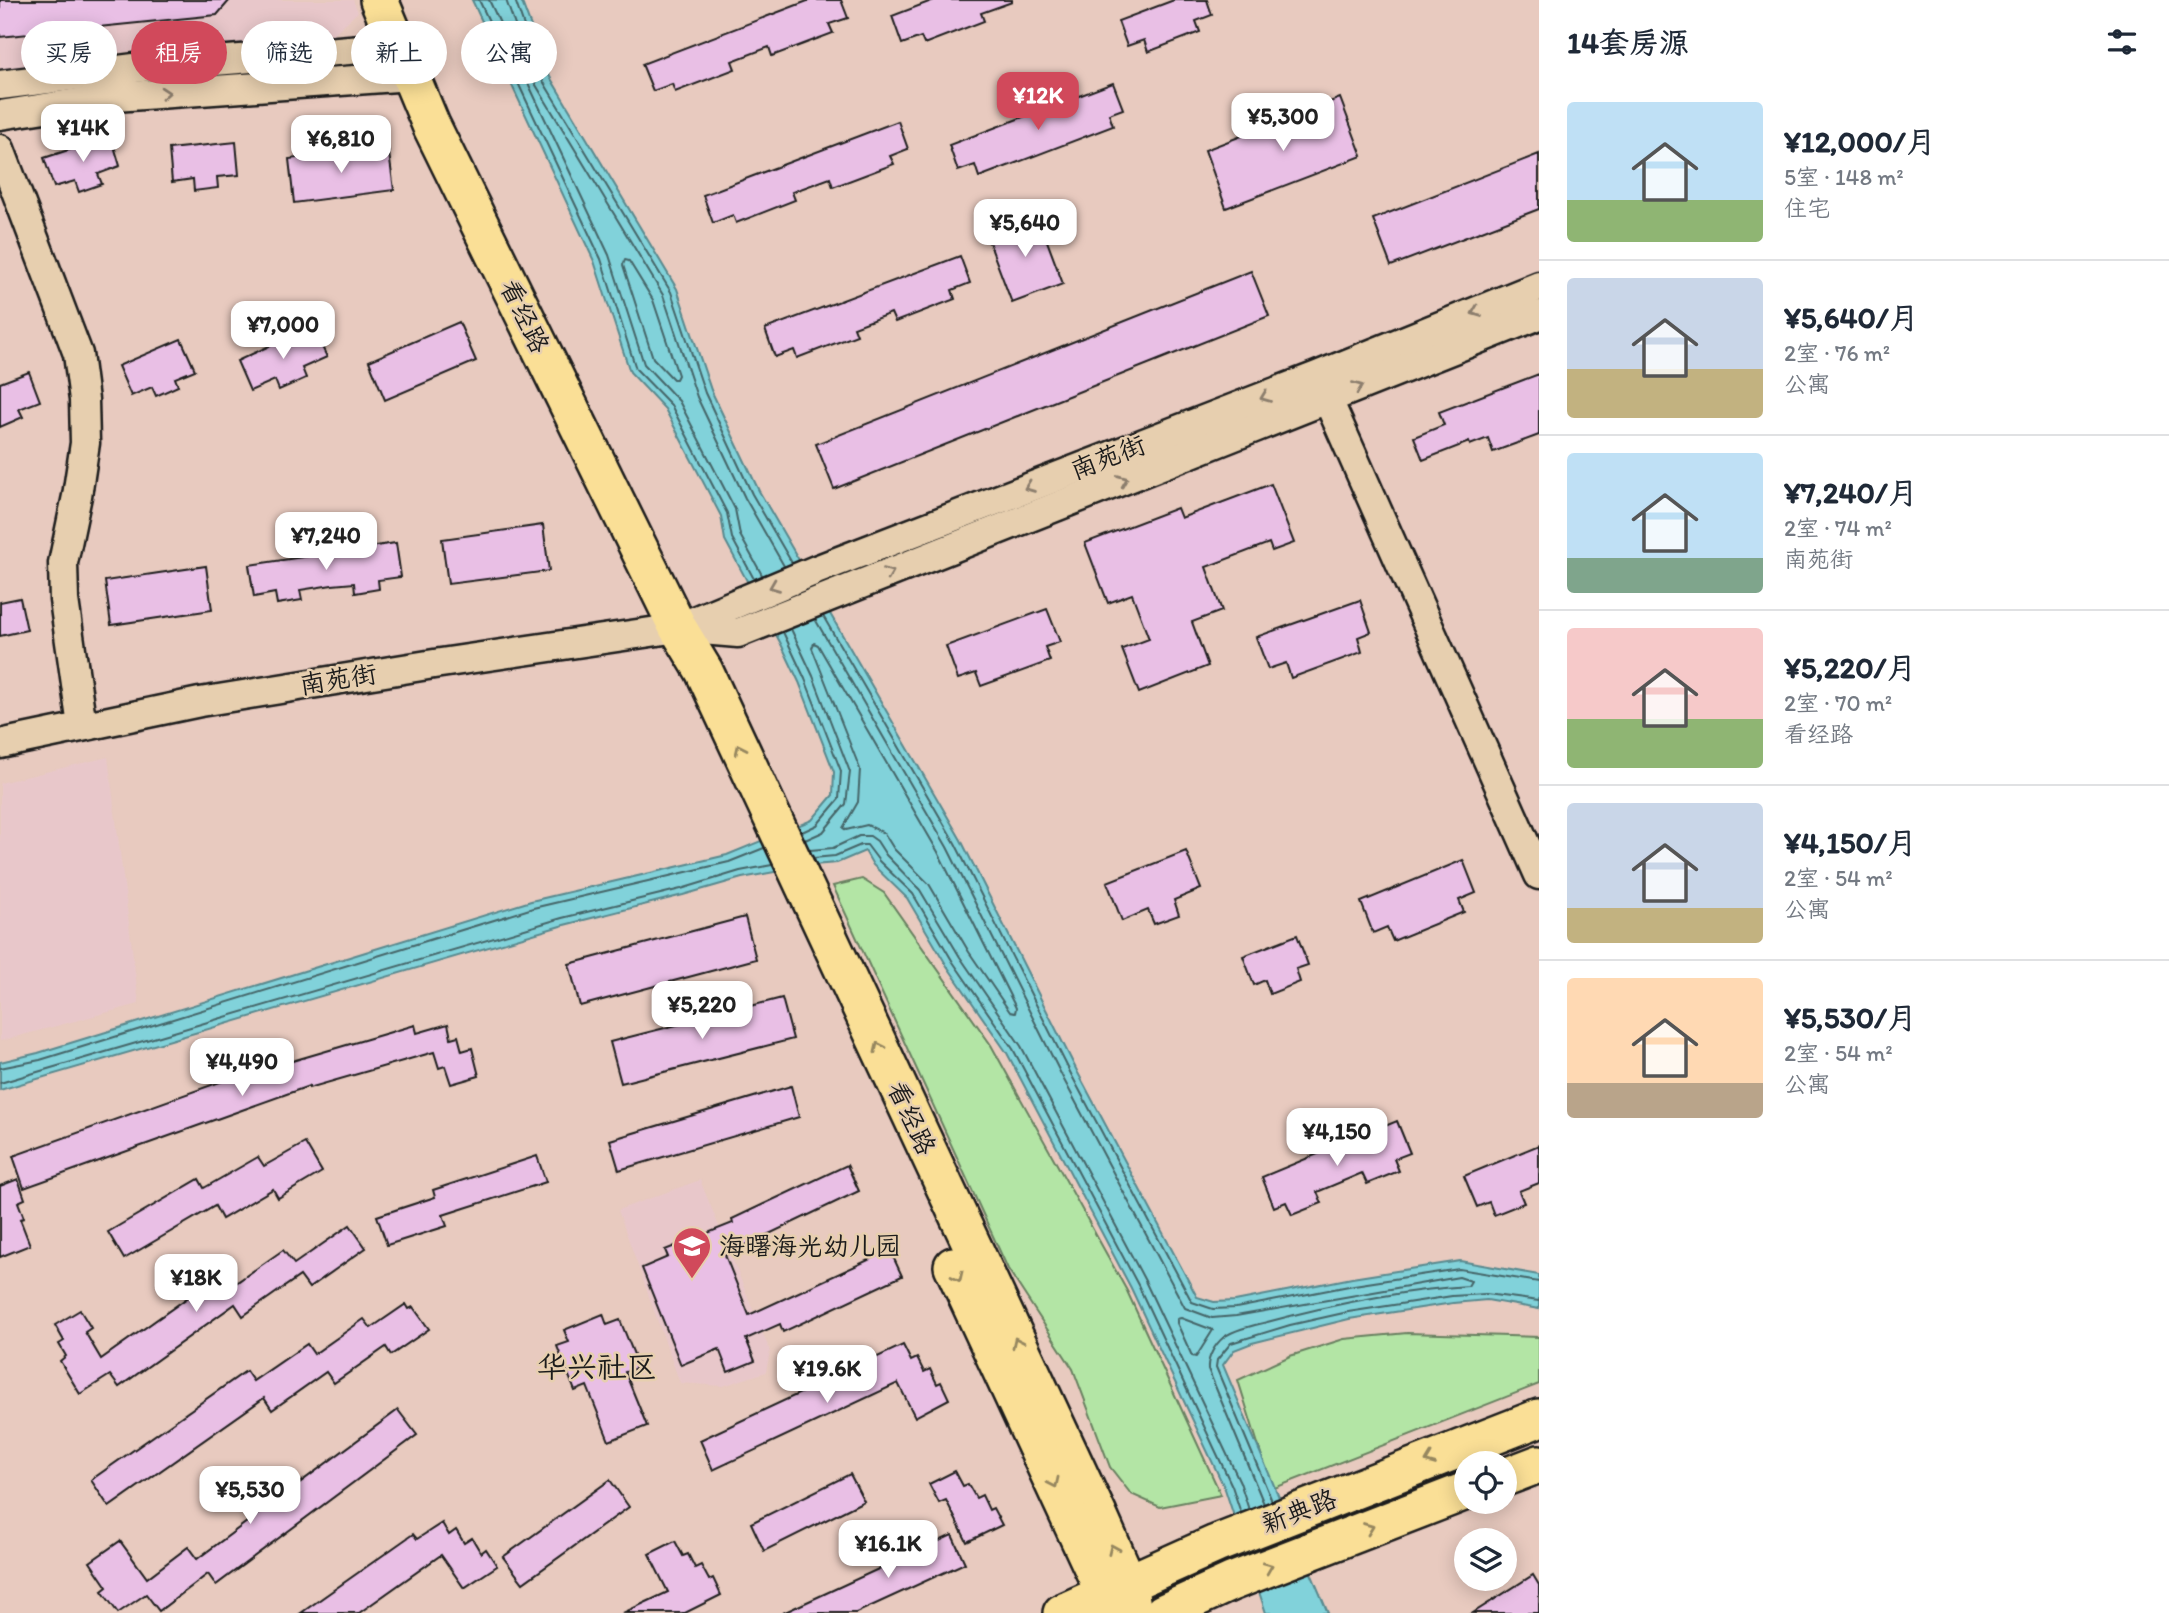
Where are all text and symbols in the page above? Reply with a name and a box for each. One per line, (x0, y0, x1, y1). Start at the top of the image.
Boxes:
chip: 买房 (21, 21, 117, 84)
chip: 租房 (131, 21, 227, 84)
chip: 筛选 (241, 21, 337, 84)
chip: 新上 (351, 21, 447, 84)
chip: 公寓 (461, 21, 557, 84)
icon: filters (2103, 23, 2141, 61)
text: 14套房源 (1567, 24, 1689, 61)
pin: ¥12K (997, 72, 1079, 132)
text: ¥12K (1013, 81, 1063, 109)
one-way arrow (159, 86, 170, 101)
pin: ¥5,300 (1226, 94, 1340, 153)
text: ¥5,300 (1247, 102, 1319, 130)
pin: ¥14K (42, 104, 124, 164)
text: ¥14K (57, 113, 109, 141)
pin: ¥6,810 (284, 116, 398, 175)
text: ¥12,000/月 (1784, 123, 1936, 160)
text: ¥6,810 (307, 124, 375, 152)
icon: home (1623, 130, 1707, 214)
text: 5室 · 148 m² (1784, 163, 1904, 191)
text: 住宅 (1784, 194, 1830, 222)
pin: ¥5,640 (968, 200, 1082, 259)
text: ¥5,640 (990, 208, 1060, 236)
street label: 看经路 (494, 274, 556, 358)
text: ¥5,640/月 (1784, 299, 1919, 336)
pin: ¥7,000 (226, 302, 340, 361)
one-way arrow (1470, 304, 1483, 318)
icon: home (1623, 306, 1707, 390)
text: ¥7,000 (247, 310, 319, 338)
text: 2室 · 76 m² (1784, 339, 1890, 367)
text: 公寓 (1784, 370, 1830, 398)
one-way arrow (1351, 382, 1363, 396)
one-way arrow (1259, 388, 1271, 402)
street label: 南苑街 (1066, 428, 1150, 486)
text: ¥7,240/月 (1784, 474, 1918, 511)
one-way arrow (1117, 475, 1129, 489)
one-way arrow (1024, 479, 1036, 493)
icon: home (1623, 481, 1707, 565)
pin: ¥7,240 (269, 512, 383, 572)
text: 2室 · 74 m² (1784, 514, 1892, 542)
text: ¥7,240 (291, 521, 361, 549)
text: 南苑街 (1784, 545, 1853, 573)
one-way arrow (883, 568, 895, 582)
one-way arrow (769, 578, 781, 592)
text: ¥5,220/月 (1784, 649, 1916, 686)
icon: home (1623, 656, 1707, 740)
street label: 南苑街 (297, 657, 379, 701)
text: 2室 · 70 m² (1784, 689, 1892, 717)
text: 看经路 (1784, 720, 1853, 748)
one-way arrow (734, 744, 748, 756)
text: ¥4,150/月 (1784, 824, 1917, 861)
icon: home (1623, 831, 1707, 915)
text: 2室 · 54 m² (1784, 864, 1893, 892)
text: 公寓 (1784, 895, 1830, 923)
pin: ¥5,220 (645, 982, 759, 1041)
text: ¥5,220 (668, 990, 736, 1018)
text: ¥5,530/月 (1784, 999, 1917, 1036)
icon: home (1623, 1006, 1707, 1090)
pin: ¥4,490 (185, 1038, 299, 1098)
text: 2室 · 54 m² (1784, 1039, 1893, 1067)
one-way arrow (873, 1042, 887, 1054)
text: ¥4,490 (206, 1047, 278, 1075)
text: 公寓 (1784, 1070, 1830, 1098)
street label: 看经路 (881, 1076, 943, 1160)
pin: ¥4,150 (1280, 1108, 1394, 1168)
text: ¥4,150 (1302, 1117, 1372, 1145)
school or university icon: 海曙海光幼儿园 (671, 1225, 713, 1280)
place label: 海曙海光幼儿园 (719, 1230, 901, 1262)
pin: ¥18K (155, 1254, 237, 1314)
text: ¥18K (171, 1263, 221, 1291)
one-way arrow (950, 1269, 964, 1282)
one-way arrow (1011, 1337, 1025, 1349)
pin: ¥19.6K (770, 1346, 884, 1405)
district label: 华兴社区 (537, 1348, 657, 1385)
text: ¥19.6K (793, 1354, 861, 1382)
map controls (1454, 1451, 1517, 1591)
button: locate (1454, 1451, 1517, 1514)
one-way arrow (1424, 1452, 1436, 1466)
pin: ¥5,530 (193, 1466, 307, 1526)
text: ¥5,530 (215, 1475, 285, 1503)
one-way arrow (1046, 1476, 1060, 1488)
street label: 新典路 (1257, 1482, 1341, 1540)
pin: ¥16.1K (831, 1520, 945, 1580)
one-way arrow (1363, 1523, 1375, 1537)
button: layers (1454, 1528, 1517, 1591)
text: ¥16.1K (855, 1529, 921, 1557)
one-way arrow (1107, 1543, 1121, 1556)
one-way arrow (1262, 1562, 1274, 1576)

